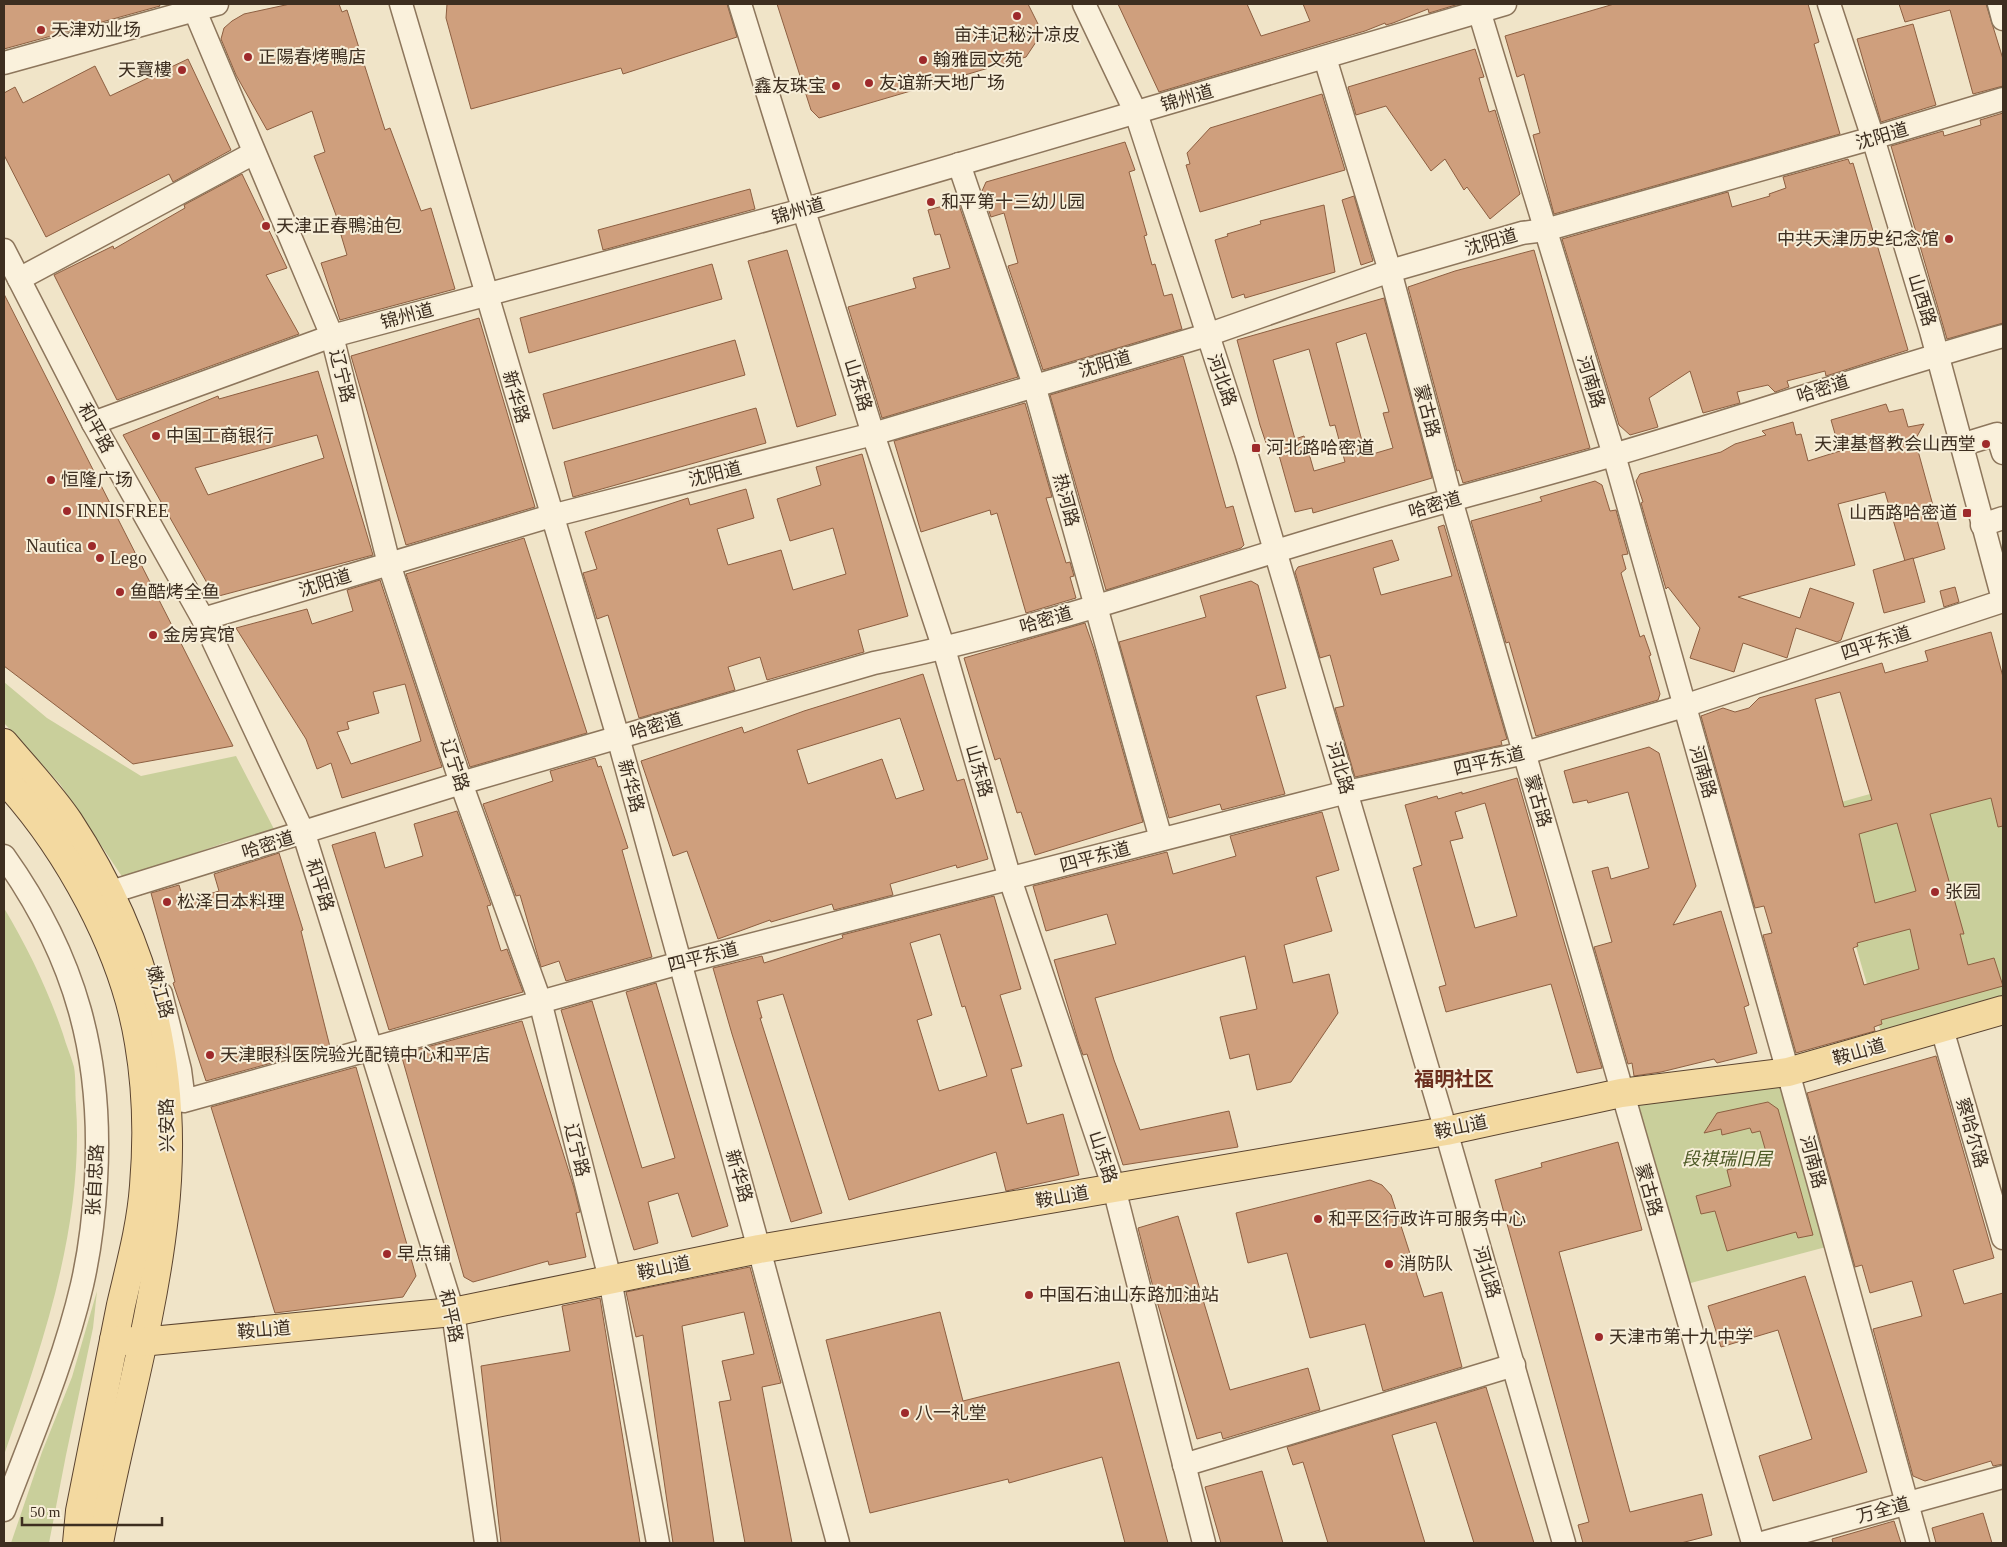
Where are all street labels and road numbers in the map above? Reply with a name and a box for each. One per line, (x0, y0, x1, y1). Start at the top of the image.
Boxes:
street label: 锦州道 (1158, 81, 1216, 115)
street label: 沈阳道 (1853, 119, 1911, 153)
street label: 锦州道 (769, 194, 827, 228)
street label: 沈阳道 (1462, 225, 1520, 259)
street label: 山西路 (1905, 271, 1939, 329)
street label: 锦州道 (378, 299, 436, 333)
street label: 辽宁路 (326, 347, 358, 405)
street label: 沈阳道 (1076, 347, 1134, 381)
street label: 河北路 (1204, 351, 1240, 409)
street label: 河南路 (1574, 353, 1608, 411)
street label: 山东路 (841, 356, 875, 414)
street label: 新华路 (499, 368, 533, 426)
street label: 哈密道 (1794, 372, 1852, 406)
street label: 蒙古路 (1410, 382, 1444, 440)
street label: 和平路 (74, 400, 118, 456)
street label: 沈阳道 (686, 458, 744, 490)
street label: 热河路 (1049, 471, 1083, 529)
street label: 哈密道 (1406, 488, 1464, 522)
street label: 沈阳道 (296, 566, 354, 600)
street label: 哈密道 (1017, 603, 1075, 637)
street label: 四平东道 (1839, 622, 1913, 664)
street label: 哈密道 (627, 709, 685, 743)
street label: 辽宁路 (437, 736, 473, 794)
street label: 河北路 (1323, 739, 1357, 797)
street label: 山东路 (962, 742, 996, 800)
street label: 四平东道 (1452, 743, 1526, 779)
street label: 河南路 (1686, 743, 1720, 801)
street label: 新华路 (614, 757, 648, 815)
street label: 蒙古路 (1521, 772, 1555, 830)
street label: 哈密道 (239, 828, 297, 862)
street label: 四平东道 (1058, 838, 1132, 876)
street label: 和平路 (303, 856, 337, 914)
street label: 四平东道 (666, 939, 740, 975)
street label: 嫩江路 (143, 963, 177, 1021)
street label: 鞍山道 (1830, 1035, 1888, 1069)
street label: 察哈尔路 (1952, 1096, 1992, 1170)
street label: 兴安路 (157, 1098, 177, 1152)
street label: 鞍山道 (1433, 1112, 1489, 1142)
street label: 辽宁路 (561, 1121, 593, 1179)
street label: 山东路 (1085, 1128, 1121, 1186)
street label: 河南路 (1796, 1133, 1830, 1191)
street label: 张自忠路 (83, 1144, 107, 1216)
street label: 新华路 (722, 1147, 756, 1205)
street label: 蒙古路 (1632, 1161, 1666, 1219)
street label: 鞍山道 (1034, 1182, 1090, 1212)
street label: 河北路 (1470, 1243, 1504, 1301)
street label: 鞍山道 (636, 1253, 692, 1283)
street label: 和平路 (436, 1288, 466, 1344)
street label: 鞍山道 (236, 1318, 292, 1342)
street label: 万全道 (1854, 1493, 1912, 1527)

